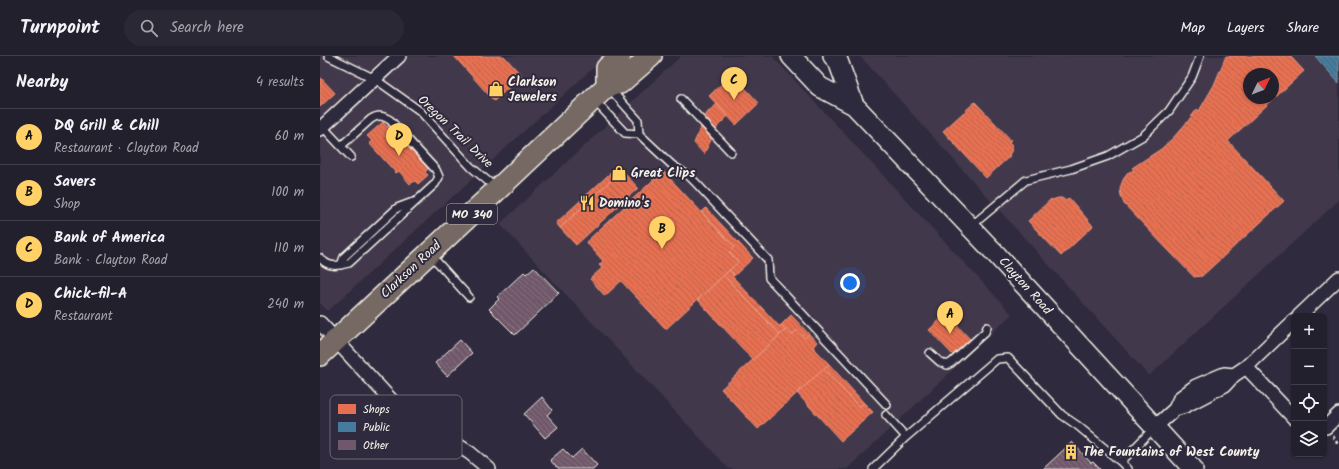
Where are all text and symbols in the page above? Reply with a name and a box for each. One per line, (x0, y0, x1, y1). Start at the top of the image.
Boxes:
search box (124, 10, 404, 46)
text: Turnpoint (20, 13, 100, 43)
text: Search here (170, 16, 244, 40)
icon: search (138, 17, 160, 39)
text: Map (1181, 17, 1205, 39)
text: Layers (1227, 17, 1265, 39)
text: Share (1287, 17, 1319, 39)
pin: C (721, 67, 747, 100)
north arrow (1243, 68, 1279, 104)
text: Nearby (16, 69, 68, 96)
text: 4 results (256, 72, 304, 93)
place label: Clarkson Jewelers (508, 72, 557, 108)
shop icon: Clarkson Jewelers (487, 80, 505, 98)
street label: Oregon Trail Drive (412, 90, 498, 174)
text: DQ Grill & Chill (54, 114, 159, 138)
pin: D (386, 123, 412, 156)
text: A (25, 126, 33, 147)
text: 60 m (275, 126, 304, 147)
text: Restaurant · Clayton Road (54, 138, 199, 159)
place label: Great Clips (631, 163, 695, 184)
shop icon: Great Clips (610, 164, 628, 182)
text: Savers (54, 170, 96, 194)
text: B (25, 182, 33, 203)
text: 100 m (271, 182, 304, 203)
place label: Domino's (599, 193, 650, 214)
text: Shop (54, 194, 80, 215)
restaurant icon: Domino's (578, 194, 596, 212)
road number: MO 340 (447, 204, 497, 224)
pin: B (649, 216, 675, 249)
text: Bank of America (54, 226, 165, 250)
street label: Clarkson Road (376, 236, 447, 304)
text: C (25, 238, 33, 259)
text: 110 m (274, 238, 304, 259)
text: Bank · Clayton Road (54, 250, 167, 271)
street label: Clayton Road (993, 252, 1057, 320)
your location (840, 273, 860, 293)
text: Chick-fil-A (54, 282, 127, 306)
text: D (25, 294, 33, 315)
text: 240 m (267, 294, 304, 315)
pin: A (937, 301, 963, 334)
text: Restaurant (54, 306, 113, 327)
map controls (1291, 313, 1327, 457)
button: + (1291, 313, 1327, 349)
button: − (1291, 349, 1327, 385)
button: locate (1291, 385, 1327, 421)
legend (330, 395, 462, 459)
text: Shops (363, 401, 390, 419)
text: Public (363, 419, 390, 437)
button: layers (1291, 421, 1327, 457)
text: Other (363, 437, 390, 455)
place label: The Fountains of West County (1083, 442, 1260, 463)
building icon: The Fountains of West County (1062, 443, 1080, 461)

